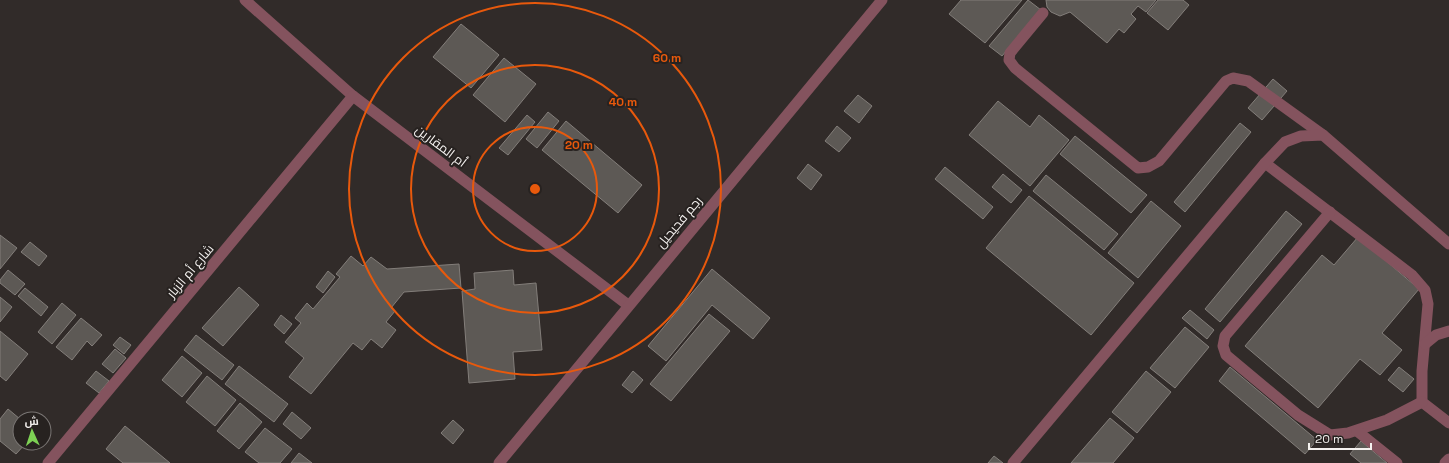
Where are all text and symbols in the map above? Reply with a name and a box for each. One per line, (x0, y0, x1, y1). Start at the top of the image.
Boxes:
text: 60 m (653, 50, 681, 66)
text: 40 m (609, 94, 637, 110)
street label: أم المقارين (411, 121, 470, 172)
text: 20 m (565, 137, 593, 153)
centre of rings (528, 182, 542, 196)
street label: رجم فحيحيل (652, 192, 706, 252)
street label: شارع أم الزبار (162, 241, 218, 303)
north arrow (12, 411, 52, 451)
text: ش (24, 414, 39, 428)
scale bar (1309, 425, 1371, 451)
text: 20 m (1315, 431, 1343, 447)

